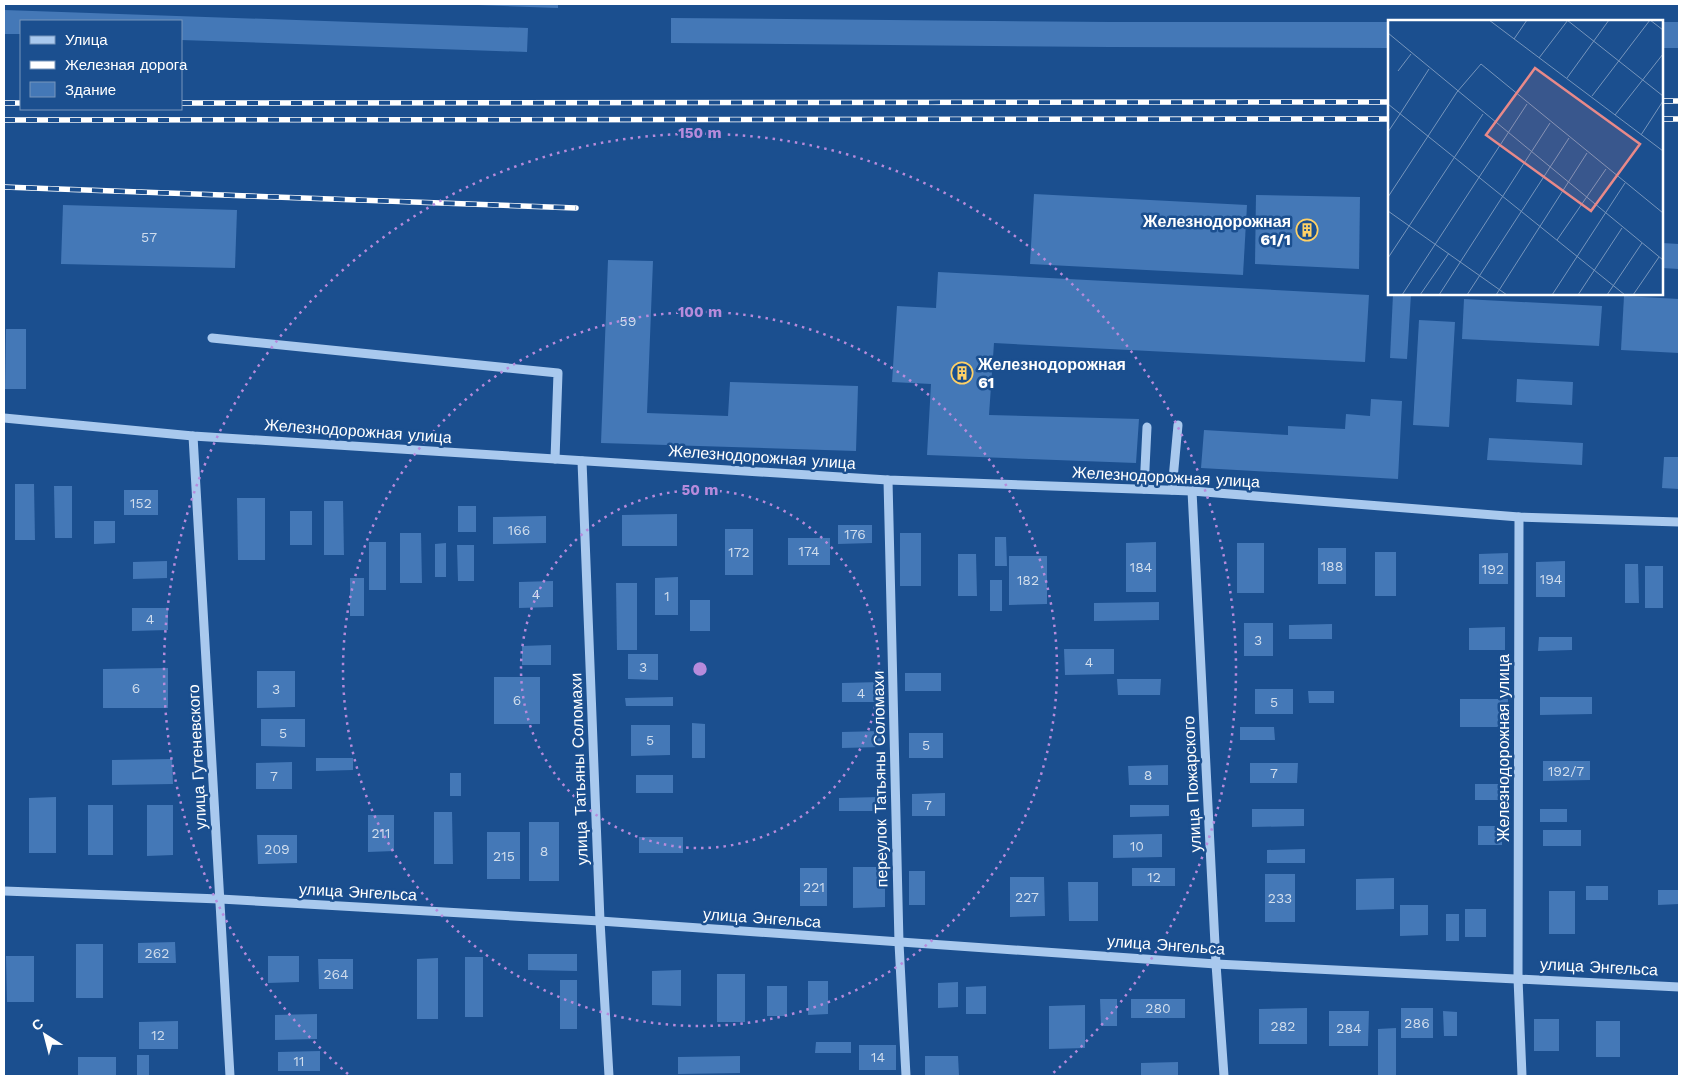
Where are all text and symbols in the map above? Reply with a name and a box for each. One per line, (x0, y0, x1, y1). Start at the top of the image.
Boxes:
legend (20, 20, 182, 110)
inset map (1388, 20, 1663, 295)
text: Улица (65, 31, 108, 49)
text: Железная дорога (65, 56, 188, 74)
text: Здание (65, 81, 116, 99)
text: 150 m (678, 124, 722, 142)
place label: Железнодорожная 61/1 (1142, 212, 1291, 249)
building icon: Железнодорожная 61/1 (1295, 218, 1319, 242)
house number: 57 (141, 229, 157, 245)
text: 100 m (678, 303, 722, 321)
house number: 59 (620, 313, 636, 329)
place label: Железнодорожная 61 (977, 355, 1126, 392)
building icon: Железнодорожная 61 (950, 361, 974, 385)
street label: Железнодорожная улица (264, 415, 452, 447)
street label: Железнодорожная улица (668, 441, 856, 473)
street label: Железнодорожная улица (1072, 463, 1260, 491)
text: 50 m (682, 481, 718, 499)
house number: 152 (130, 495, 152, 511)
house number: 166 (508, 522, 530, 538)
house number: 176 (844, 526, 866, 542)
house number: 174 (799, 543, 819, 559)
house number: 172 (728, 544, 750, 560)
house number: 188 (1321, 558, 1343, 574)
house number: 184 (1130, 559, 1152, 575)
house number: 192 (1482, 561, 1504, 577)
house number: 194 (1540, 571, 1562, 587)
house number: 182 (1017, 572, 1039, 588)
house number: 4 (532, 586, 540, 602)
house number: 1 (664, 588, 670, 604)
house number: 4 (146, 611, 154, 627)
house number: 3 (1254, 632, 1262, 648)
house number: 4 (1085, 654, 1093, 670)
street label: Железнодорожная улица (1494, 654, 1513, 842)
house number: 3 (639, 659, 647, 675)
centre of rings (691, 660, 709, 678)
street label: переулок Татьяны Соломахи (869, 670, 891, 888)
street label: улица Татьяны Соломахи (566, 672, 592, 866)
house number: 6 (132, 680, 140, 696)
house number: 3 (272, 681, 280, 697)
street label: улица Гутеневского (184, 684, 210, 830)
house number: 4 (857, 685, 865, 701)
house number: 6 (513, 692, 521, 708)
house number: 5 (1270, 694, 1278, 710)
street label: улица Пожарского (1179, 715, 1205, 853)
house number: 5 (279, 725, 287, 741)
house number: 5 (646, 732, 654, 748)
house number: 5 (922, 737, 930, 753)
house number: 192/7 (1548, 763, 1584, 779)
house number: 7 (1270, 765, 1278, 781)
house number: 8 (1144, 767, 1152, 783)
house number: 7 (270, 768, 278, 784)
house number: 7 (924, 797, 932, 813)
house number: 211 (371, 825, 391, 841)
house number: 10 (1130, 838, 1144, 854)
house number: 209 (264, 841, 290, 857)
house number: 8 (540, 843, 548, 859)
house number: 215 (493, 848, 515, 864)
house number: 12 (1147, 869, 1161, 885)
street label: улица Энгельса (298, 879, 418, 905)
house number: 221 (803, 879, 825, 895)
house number: 227 (1015, 889, 1039, 905)
house number: 233 (1268, 890, 1292, 906)
street label: улица Энгельса (702, 904, 822, 932)
street label: улица Энгельса (1106, 931, 1226, 959)
house number: 262 (145, 945, 169, 961)
street label: улица Энгельса (1539, 954, 1659, 980)
house number: 264 (323, 966, 349, 982)
house number: 280 (1145, 1000, 1171, 1016)
north arrow (20, 1010, 70, 1060)
text: С (29, 1015, 46, 1034)
house number: 286 (1404, 1015, 1430, 1031)
house number: 282 (1271, 1018, 1295, 1034)
house number: 284 (1336, 1020, 1362, 1036)
house number: 12 (151, 1027, 165, 1043)
house number: 14 (871, 1049, 885, 1065)
house number: 11 (294, 1053, 304, 1069)

